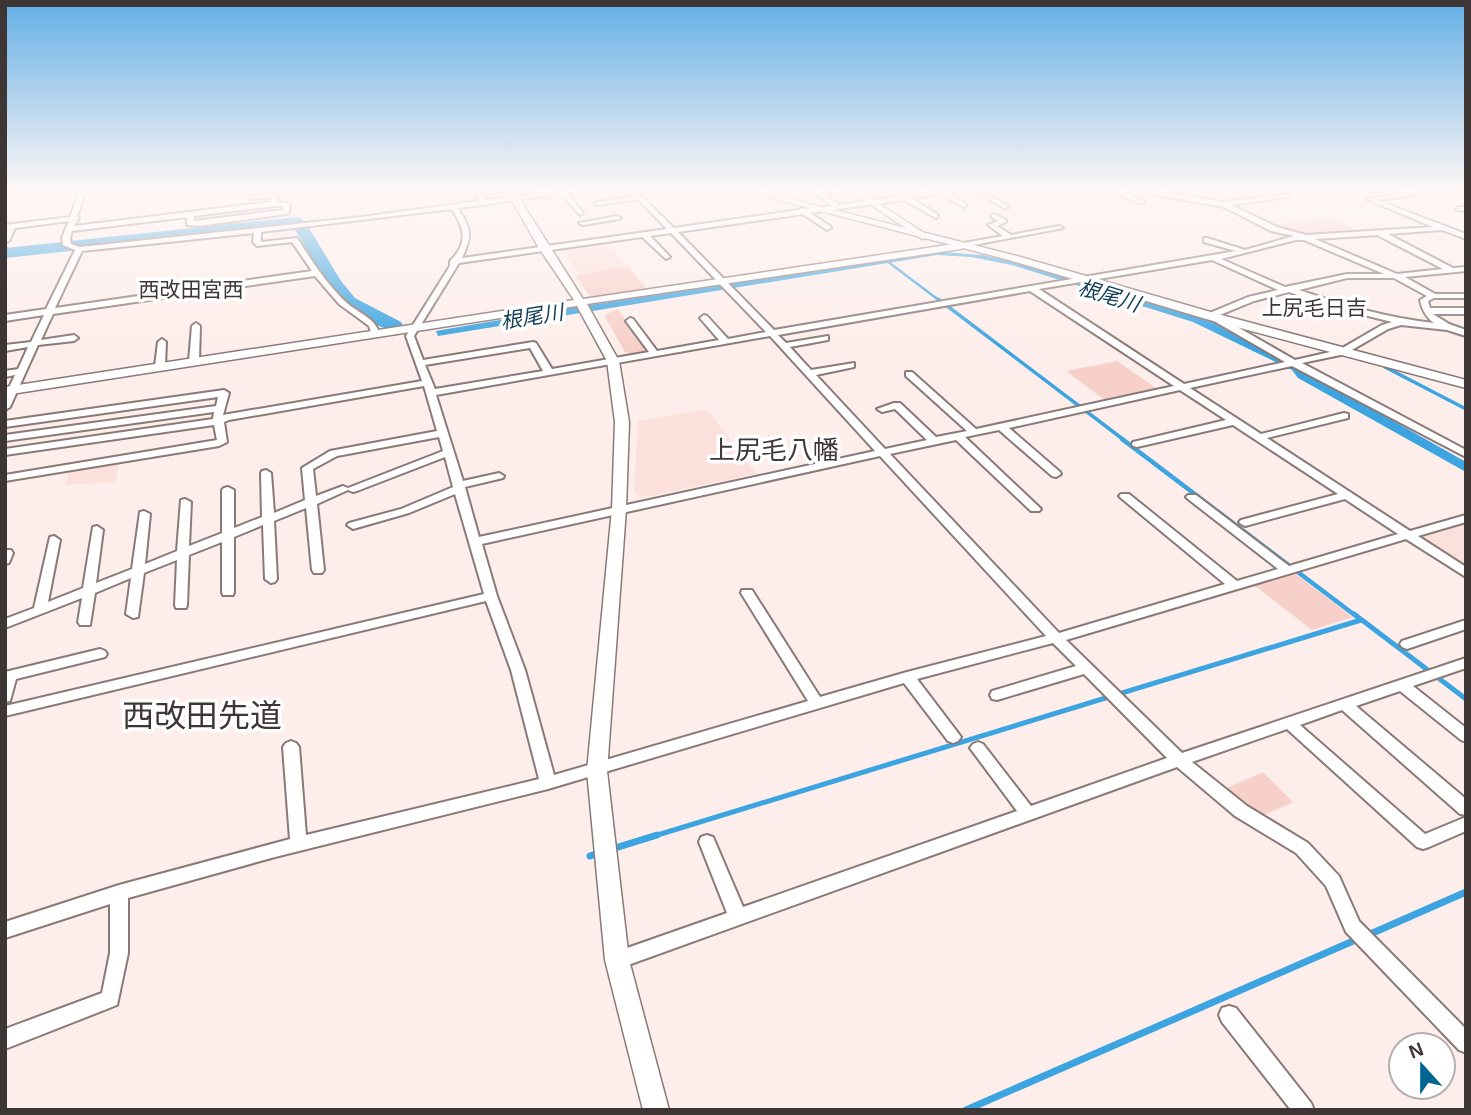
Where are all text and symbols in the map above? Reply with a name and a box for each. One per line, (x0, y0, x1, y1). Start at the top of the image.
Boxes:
water label: 根尾川 (1076, 275, 1145, 316)
district label: 西改田宮西 (139, 278, 244, 301)
district label: 上尻毛日吉 (1262, 296, 1367, 319)
water label: 根尾川 (499, 300, 567, 333)
district label: 上尻毛八幡 (709, 435, 839, 465)
district label: 西改田先道 (122, 698, 282, 734)
north arrow (1387, 1031, 1457, 1101)
text: N (1406, 1038, 1426, 1063)

